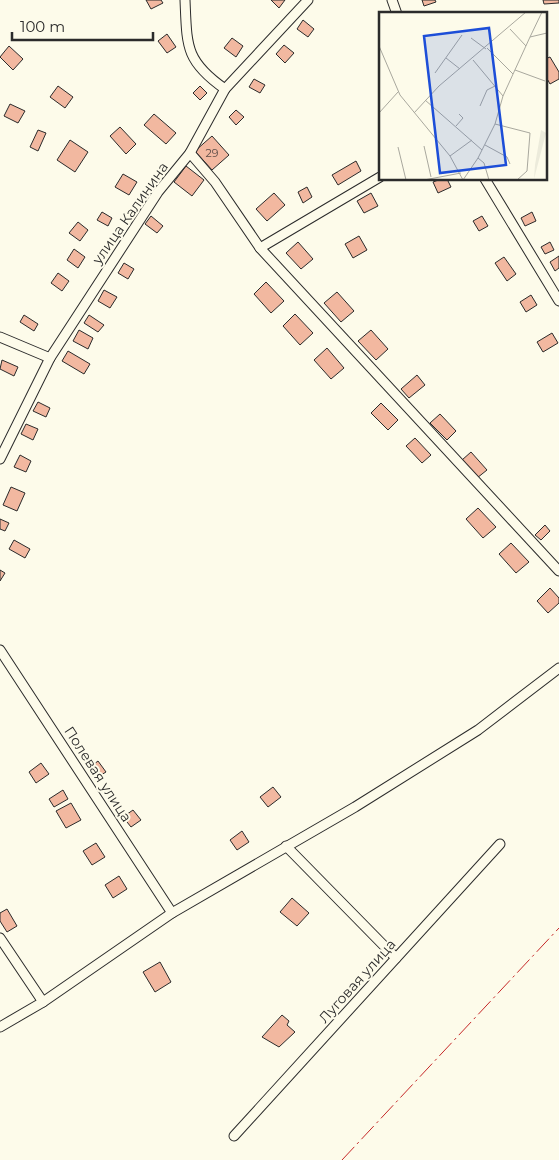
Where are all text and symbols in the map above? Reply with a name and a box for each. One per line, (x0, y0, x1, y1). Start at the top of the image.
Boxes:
scale bar (12, 10, 154, 42)
inset map (379, 12, 546, 180)
text: 100 m (20, 17, 65, 36)
house number: 29 (206, 146, 219, 160)
street label: улица Калинина (88, 159, 172, 268)
street label: Полевая улица (60, 723, 136, 825)
street label: Луговая улица (315, 935, 399, 1027)

